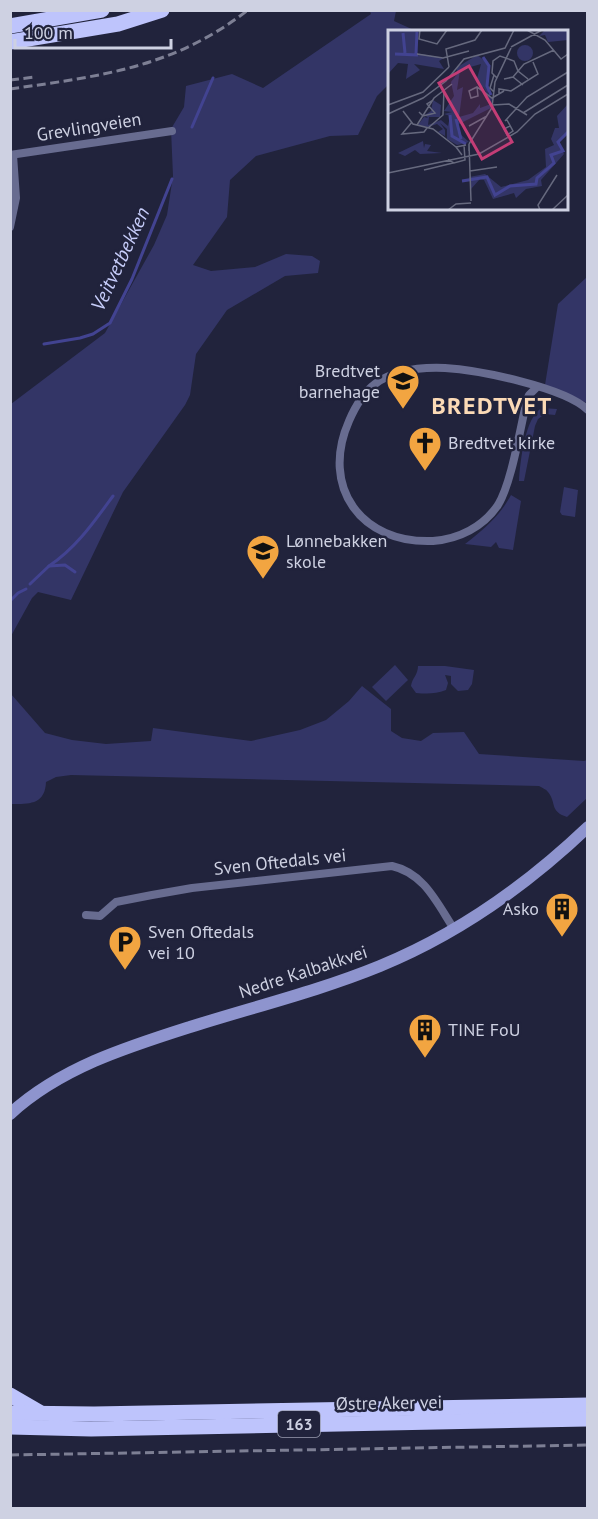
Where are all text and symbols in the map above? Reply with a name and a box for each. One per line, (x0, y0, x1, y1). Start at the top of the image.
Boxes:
scale bar (15, 12, 171, 50)
text: 100 m (24, 21, 73, 44)
inset map (388, 30, 568, 210)
street label: Grevlingveien (35, 107, 143, 146)
water label: Veitvetbekken (85, 203, 155, 315)
place label: Bredtvet barnehage (299, 359, 380, 403)
school or university icon: Bredtvet barnehage (385, 363, 421, 410)
district label: BREDTVET (431, 390, 553, 421)
church icon: Bredtvet kirke (407, 425, 443, 472)
place label: Bredtvet kirke (448, 431, 555, 454)
place label: Lønnebakken skole (286, 529, 387, 573)
school or university icon: Lønnebakken skole (245, 533, 281, 580)
street label: Sven Oftedals vei (213, 843, 347, 880)
building icon: Asko (544, 891, 580, 938)
place label: Asko (503, 897, 539, 920)
place label: Sven Oftedals vei 10 (148, 920, 254, 964)
parking icon: Sven Oftedals vei 10 (107, 924, 143, 971)
street label: Nedre Kalbakkvei (236, 940, 370, 1003)
building icon: TINE FoU (407, 1012, 443, 1059)
place label: TINE FoU (448, 1018, 521, 1041)
street label: Østre Aker vei (335, 1390, 443, 1415)
road number: 163 (278, 1411, 320, 1437)

